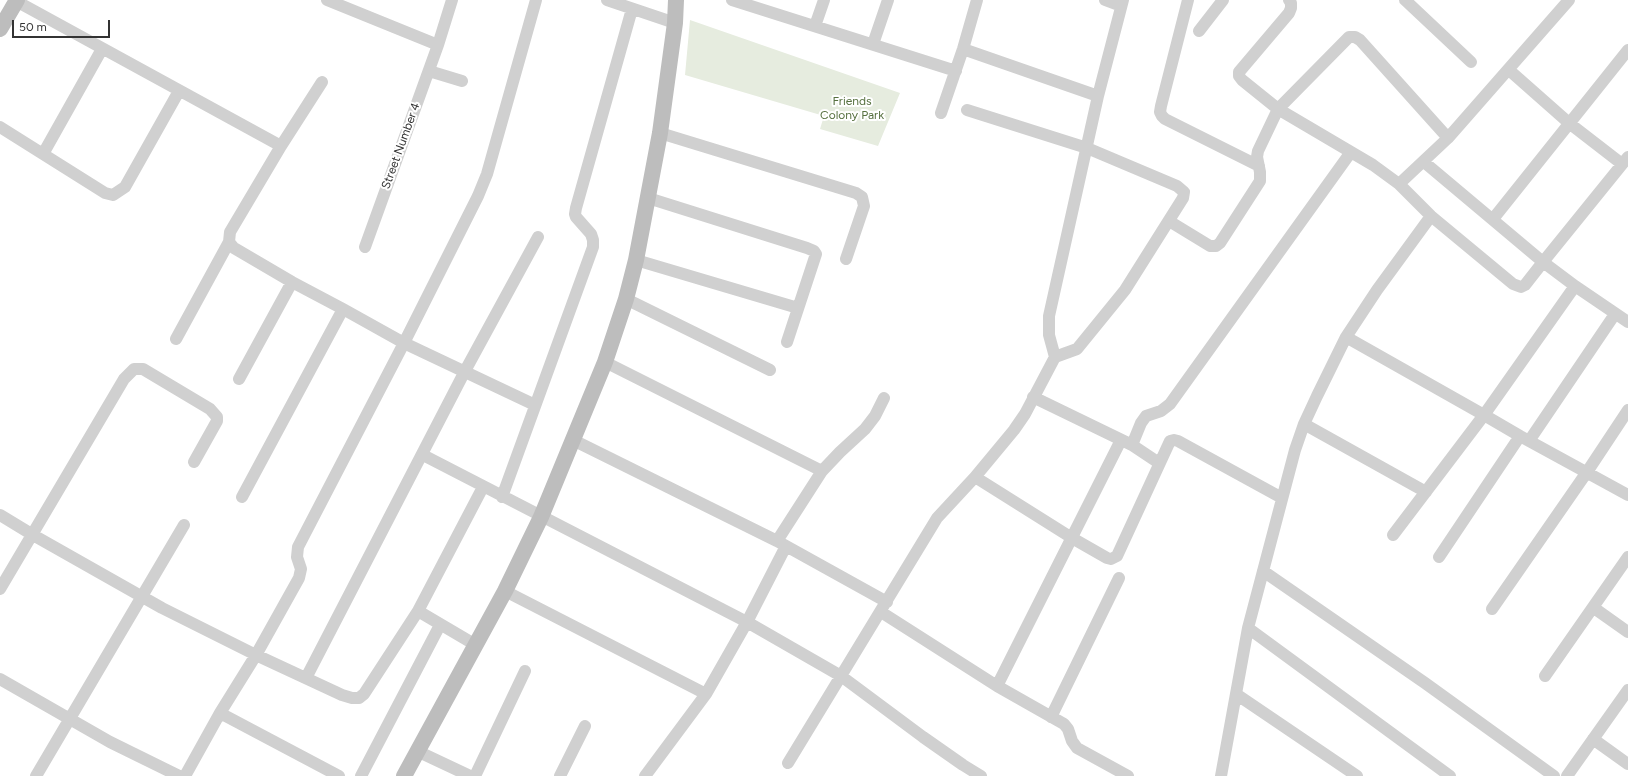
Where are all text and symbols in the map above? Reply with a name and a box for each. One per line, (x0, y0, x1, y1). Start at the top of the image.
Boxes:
scale bar (14, 12, 112, 38)
text: 50 m (19, 20, 47, 34)
park label: Friends Colony Park (820, 94, 884, 122)
street label: Street Number 4 (379, 101, 423, 191)

